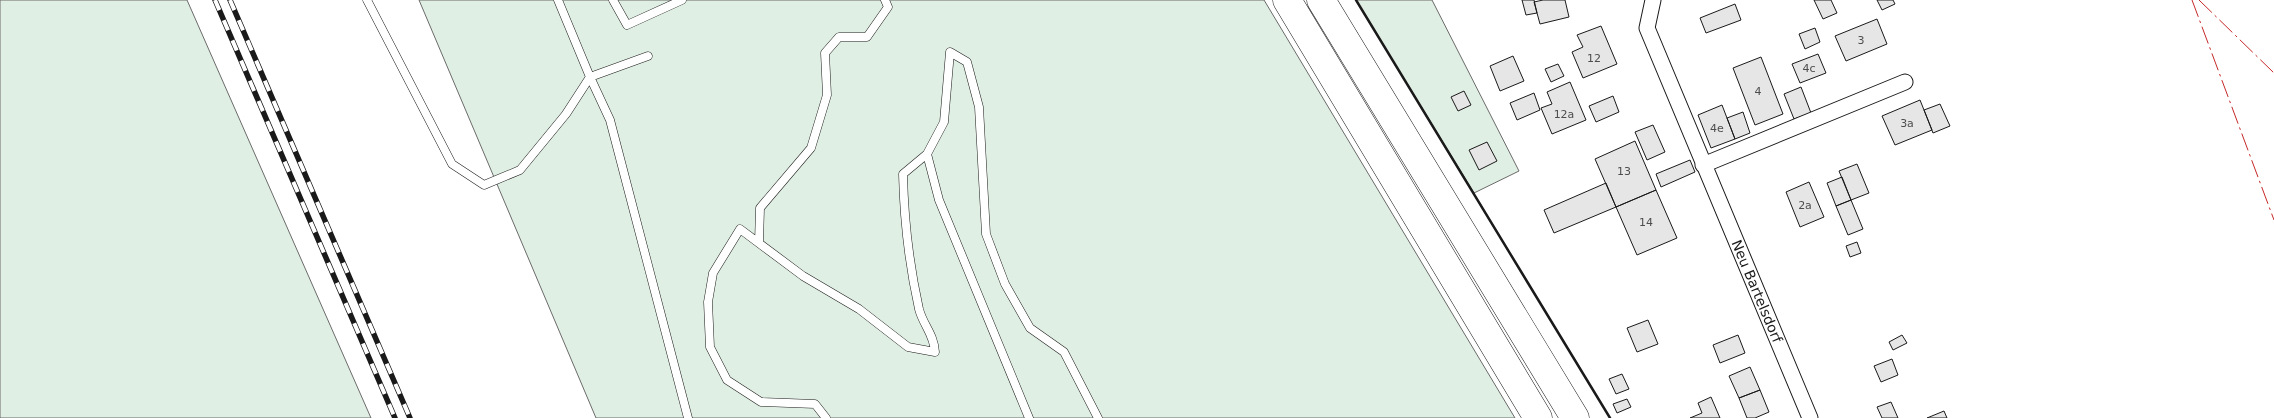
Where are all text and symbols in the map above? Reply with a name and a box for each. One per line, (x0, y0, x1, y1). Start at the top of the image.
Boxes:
house number: 3 (1858, 34, 1865, 47)
house number: 12 (1587, 52, 1601, 65)
house number: 4c (1802, 62, 1816, 75)
house number: 4 (1755, 85, 1762, 98)
house number: 12a (1554, 108, 1574, 121)
house number: 3a (1900, 117, 1914, 130)
house number: 4e (1710, 122, 1724, 135)
house number: 13 (1617, 165, 1631, 178)
house number: 2a (1798, 199, 1812, 212)
house number: 14 (1639, 216, 1653, 229)
street label: Neu Bartelsdorf (1728, 238, 1786, 346)

